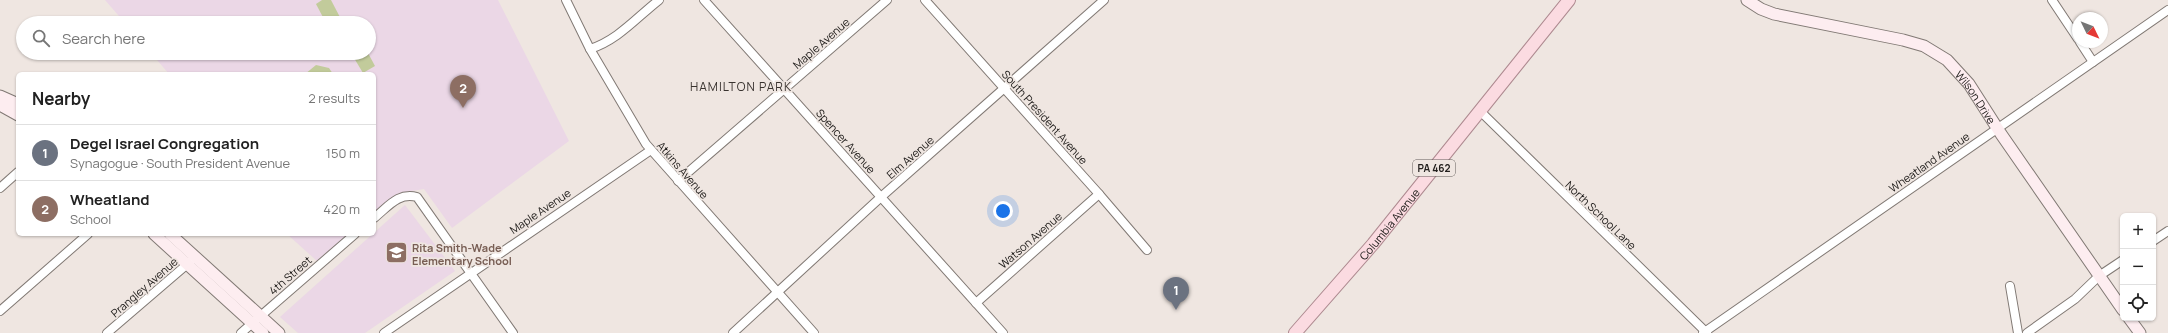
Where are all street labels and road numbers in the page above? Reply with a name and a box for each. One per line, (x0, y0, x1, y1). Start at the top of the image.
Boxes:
street label: Maple Avenue (789, 14, 853, 72)
street label: South President Avenue (999, 67, 1092, 168)
street label: Wilson Drive (1952, 67, 2000, 127)
street label: Spencer Avenue (813, 105, 879, 177)
street label: Wheatland Avenue (1886, 128, 1973, 195)
street label: Elm Avenue (883, 132, 937, 182)
street label: Atkins Avenue (654, 138, 712, 202)
road number: PA 462 (1413, 160, 1455, 176)
street label: North School Lane (1562, 177, 1640, 253)
street label: Maple Avenue (506, 185, 574, 237)
street label: Columbia Avenue (1355, 185, 1423, 263)
street label: Watson Avenue (995, 208, 1065, 272)
street label: 4th Street (265, 252, 315, 298)
street label: Prangley Avenue (107, 253, 181, 320)

